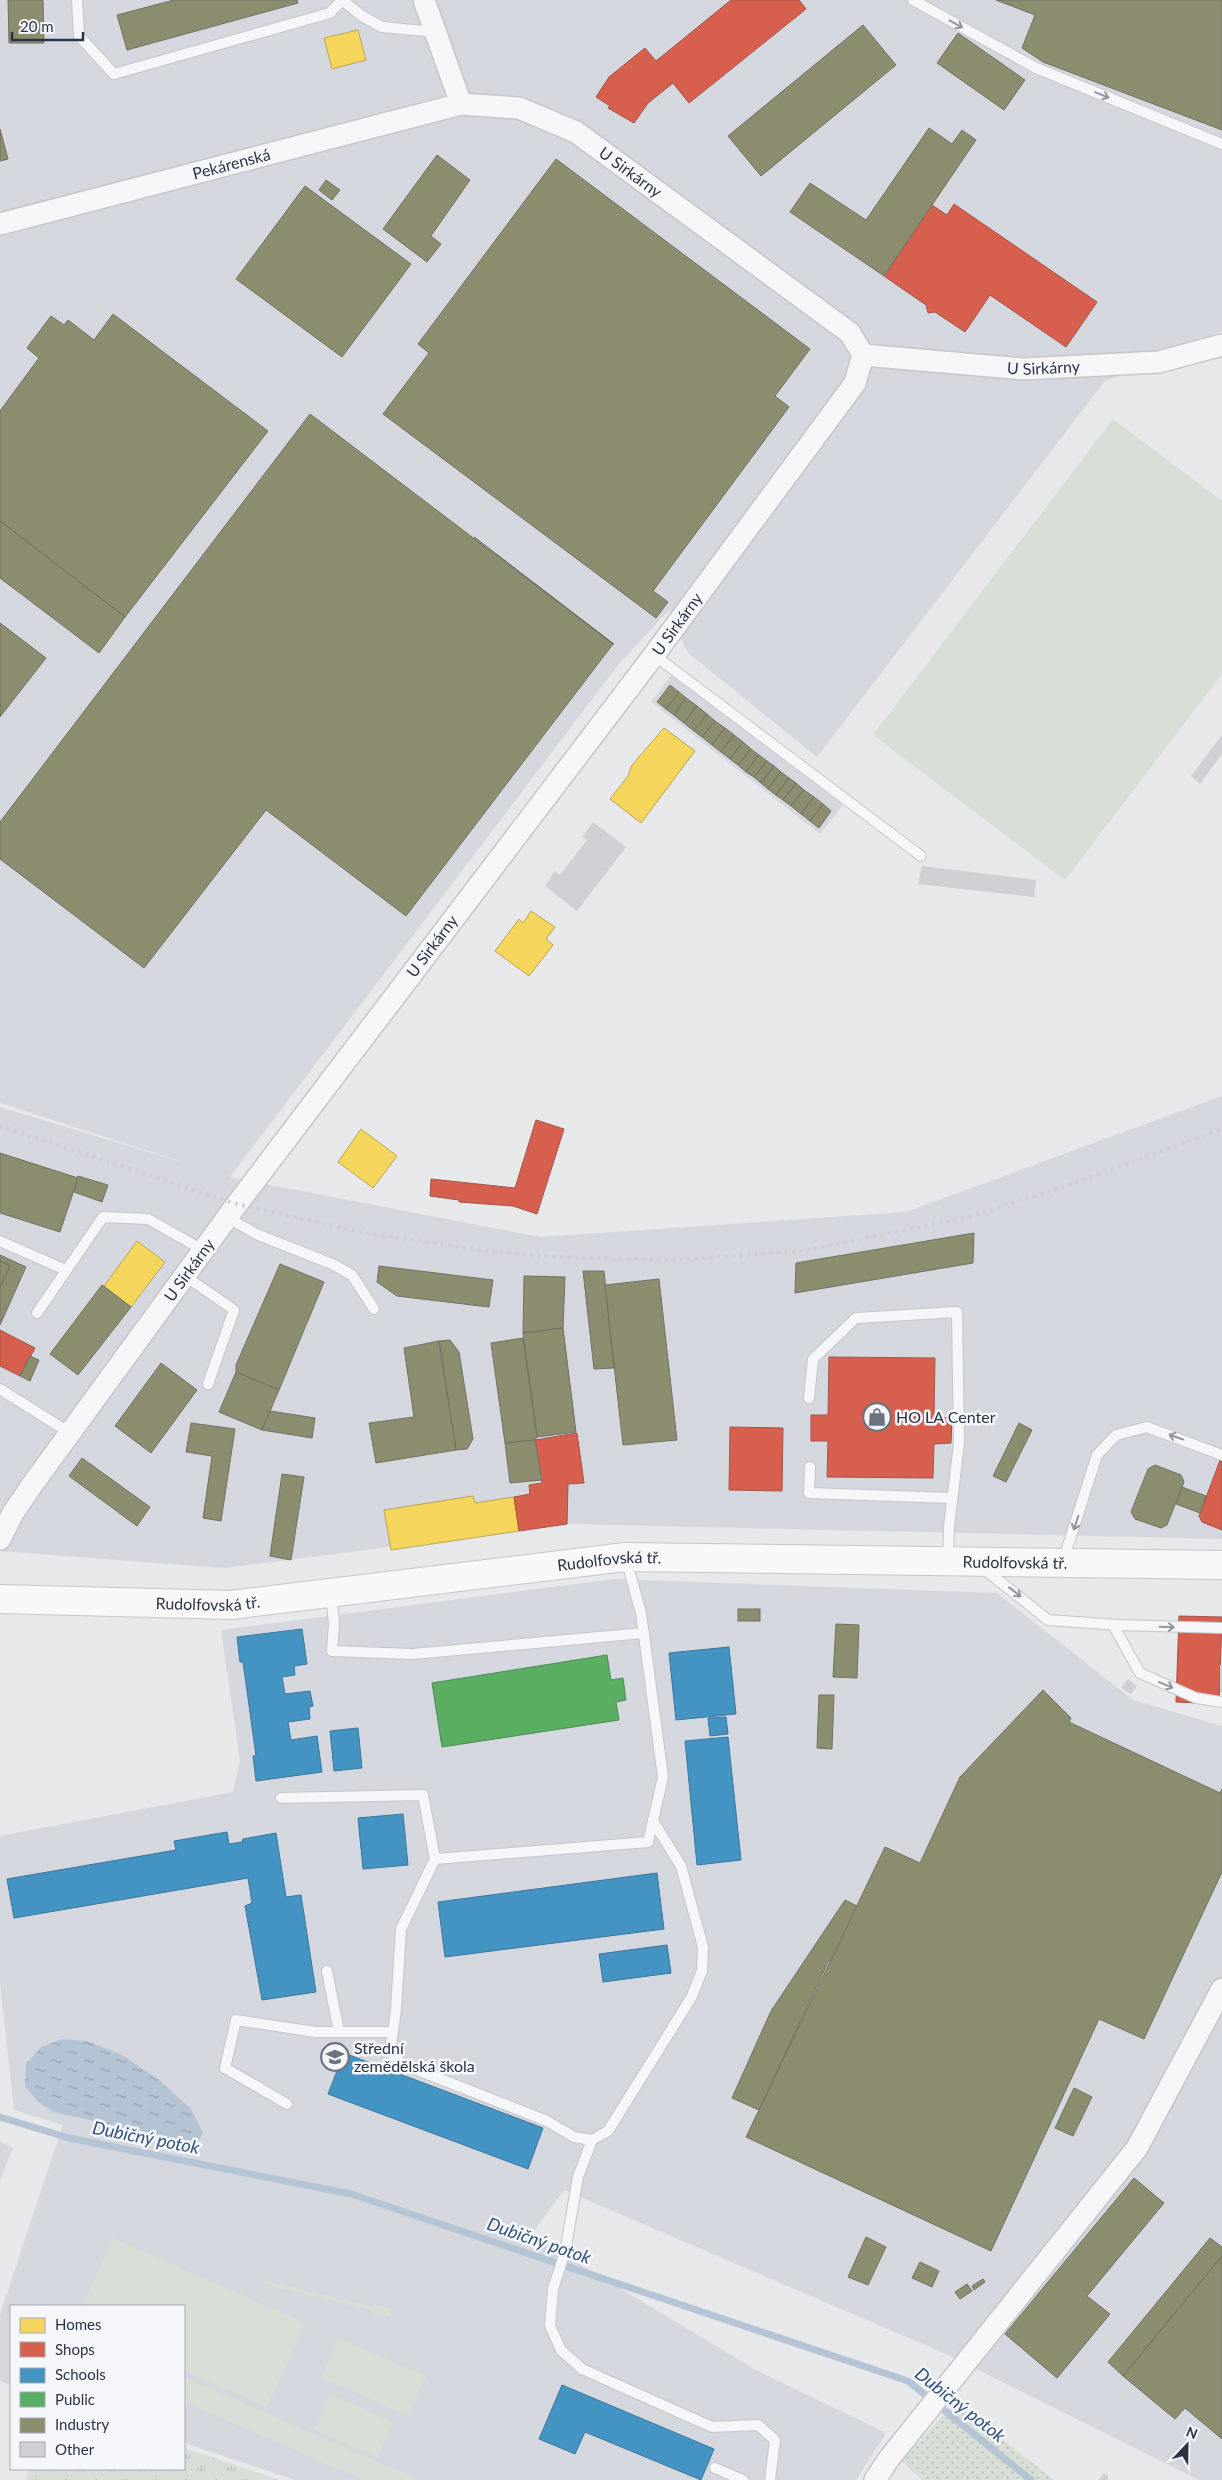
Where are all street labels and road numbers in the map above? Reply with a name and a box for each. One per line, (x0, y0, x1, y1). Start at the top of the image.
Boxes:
street label: U Sirkárny (596, 142, 667, 201)
street label: Pekárenská (190, 144, 272, 183)
street label: U Sirkárny (1006, 356, 1081, 378)
street label: U Sirkárny (647, 588, 706, 659)
street label: U Sirkárny (402, 910, 462, 981)
street label: U Sirkárny (159, 1234, 218, 1305)
street label: Rudolfovská tř. (556, 1547, 661, 1574)
street label: Rudolfovská tř. (963, 1552, 1067, 1572)
street label: Rudolfovská tř. (155, 1592, 261, 1614)

